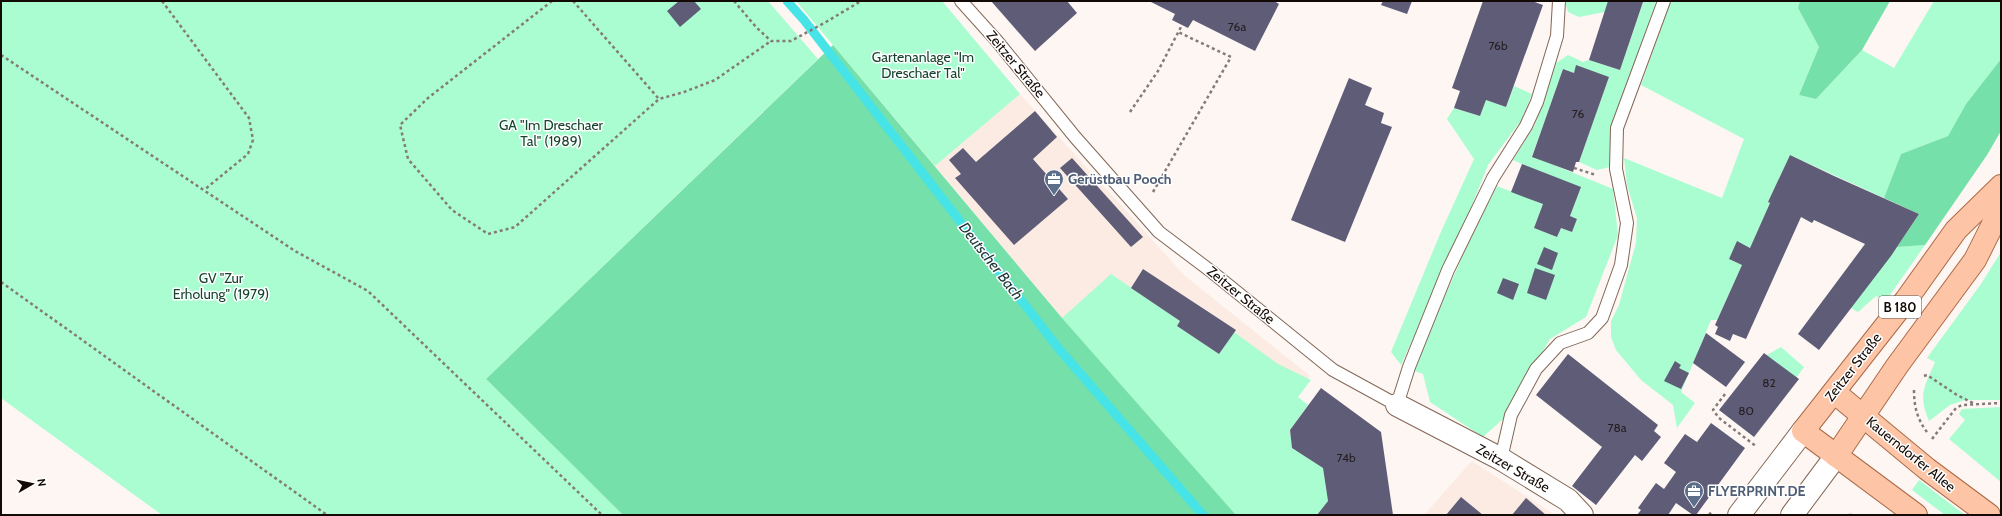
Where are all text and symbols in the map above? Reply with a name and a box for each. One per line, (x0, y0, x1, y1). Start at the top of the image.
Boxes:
house number: 76a (1228, 19, 1246, 34)
street label: Zeitzer Straße (983, 27, 1049, 101)
house number: 76b (1488, 38, 1508, 53)
park label: Gartenanlage "Im Dreschaer Tal" (872, 48, 974, 82)
house number: 76 (1572, 106, 1584, 121)
park label: GA "Im Dreschaer Tal" (1989) (499, 116, 604, 150)
office icon: Gerüstbau Pooch (1043, 168, 1065, 196)
place label: Gerüstbau Pooch (1068, 170, 1172, 188)
water label: Deutscher Bach (955, 219, 1027, 303)
street label: Zeitzer Straße (1203, 262, 1279, 328)
park label: GV "Zur Erholung" (1979) (173, 269, 269, 303)
road number: B 180 (1879, 296, 1921, 318)
street label: Zeitzer Straße (1821, 329, 1885, 405)
house number: 82 (1762, 375, 1776, 390)
house number: 80 (1738, 403, 1754, 418)
street label: Kauerndorfer Allee (1863, 412, 1959, 496)
house number: 78a (1607, 420, 1627, 435)
street label: Zeitzer Straße (1473, 440, 1553, 496)
house number: 74b (1336, 450, 1356, 465)
north arrow (12, 464, 52, 504)
text: N (34, 477, 49, 487)
office icon: FLYERPRINT.DE (1683, 480, 1705, 508)
place label: FLYERPRINT.DE (1708, 482, 1805, 500)

